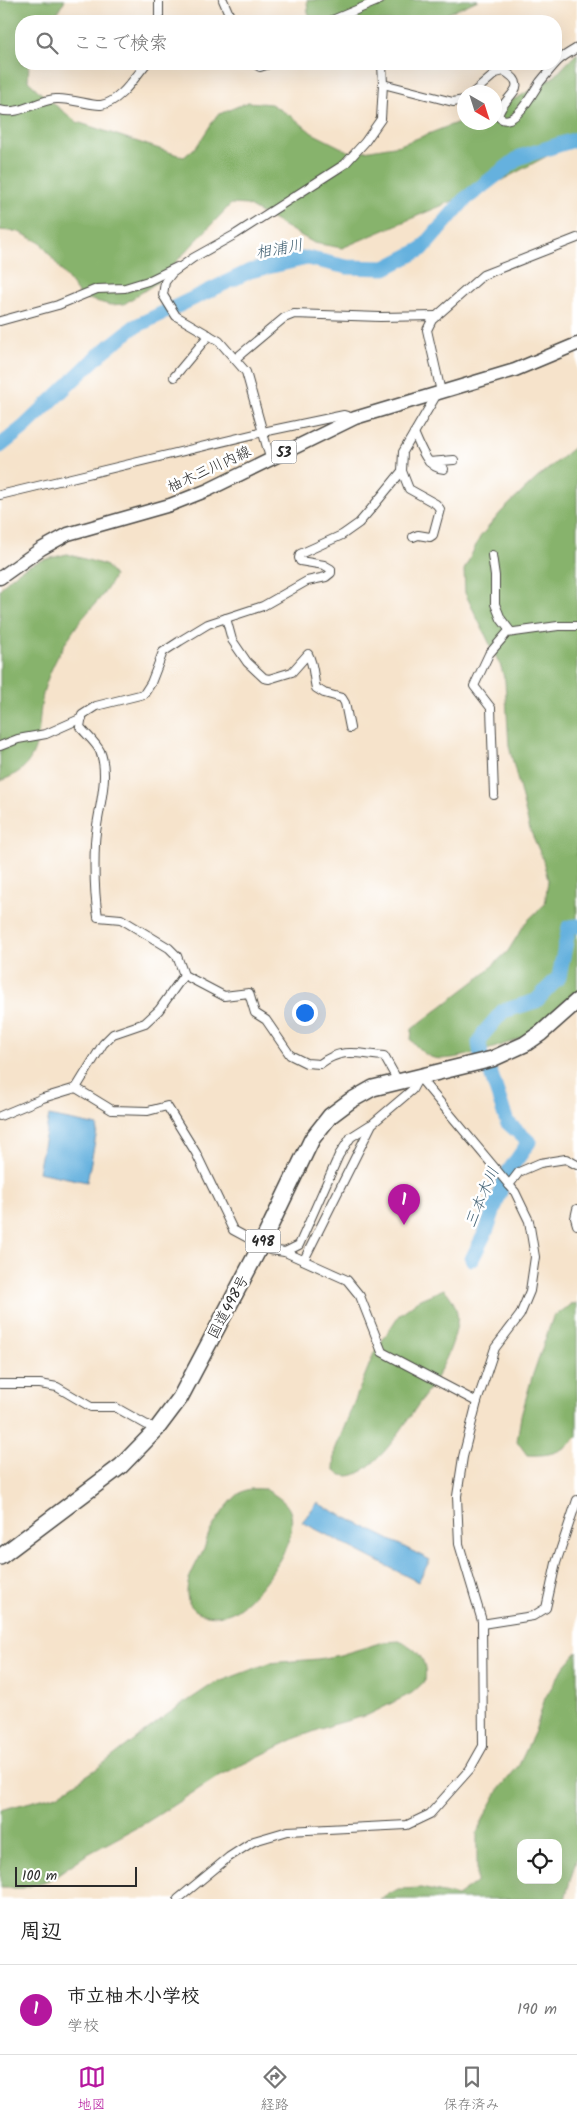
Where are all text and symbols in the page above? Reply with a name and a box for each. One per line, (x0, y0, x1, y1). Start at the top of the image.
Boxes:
search box (15, 15, 562, 70)
icon: search (33, 29, 61, 57)
text: ここで検索 (73, 29, 168, 59)
north arrow (457, 85, 502, 130)
water label: 相浦川 (253, 233, 305, 266)
street label: 柚木三川内線 (164, 440, 255, 500)
road number: 53 (272, 441, 296, 464)
your location (292, 1000, 318, 1026)
water label: 三本木川 (458, 1163, 506, 1232)
pin: 1 (388, 1184, 420, 1225)
road number: 498 (246, 1230, 280, 1252)
street label: 国道498号 (202, 1271, 256, 1344)
map controls (517, 1839, 562, 1884)
button: locate (517, 1839, 562, 1884)
scale bar (15, 1864, 138, 1887)
text: 100 m (22, 1865, 57, 1887)
text: 周辺 (20, 1916, 62, 1949)
text: 市立柚木小学校 (67, 1982, 200, 2012)
text: 1 (34, 1997, 38, 2022)
text: 190 m (517, 1997, 557, 2022)
text: 学校 (67, 2014, 99, 2039)
tab: 地図 (78, 2063, 106, 2116)
tab: 経路 (261, 2063, 289, 2116)
tab: 保存済み (444, 2063, 500, 2116)

